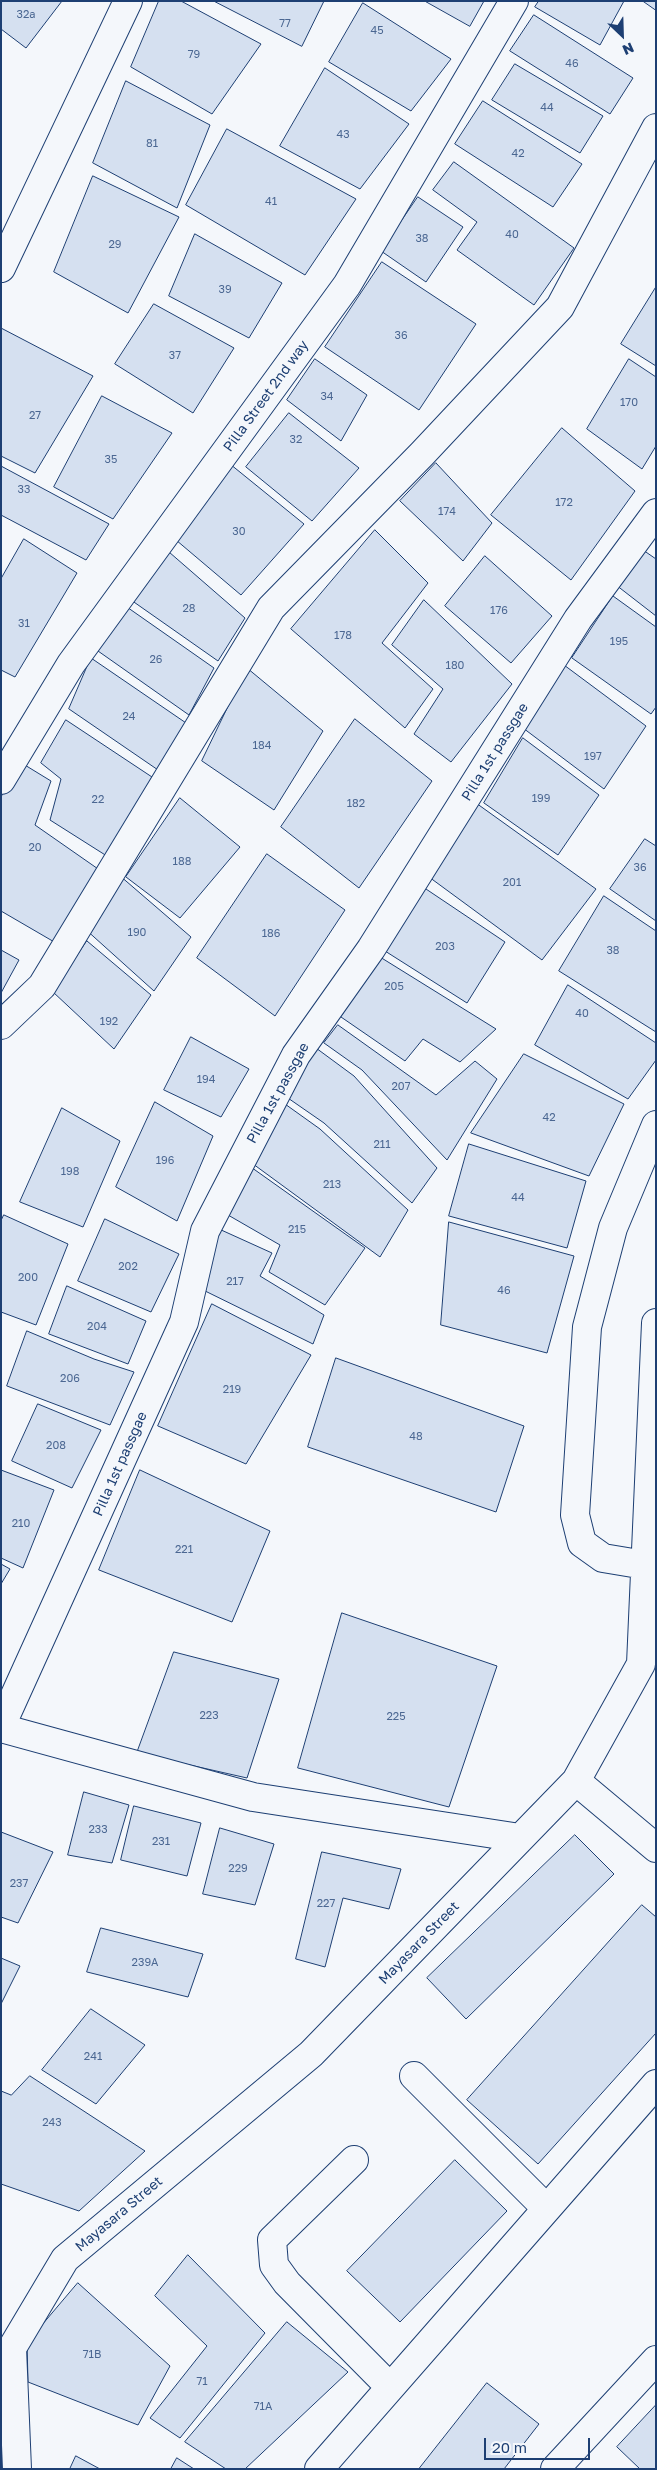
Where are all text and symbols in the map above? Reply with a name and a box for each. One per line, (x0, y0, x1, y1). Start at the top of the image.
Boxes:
house number: 32а (16, 8, 36, 22)
north arrow (597, 10, 647, 60)
house number: 77 (279, 17, 291, 31)
house number: 45 (370, 24, 384, 38)
text: N (620, 39, 637, 59)
house number: 79 (188, 48, 200, 62)
house number: 46 (565, 57, 579, 71)
house number: 44 (540, 101, 554, 115)
house number: 43 (336, 128, 350, 142)
house number: 81 (146, 137, 158, 151)
house number: 42 (511, 147, 525, 161)
house number: 41 (265, 195, 277, 209)
house number: 40 (505, 228, 519, 242)
house number: 38 (415, 232, 429, 246)
house number: 29 (108, 238, 122, 252)
house number: 39 (218, 283, 232, 297)
house number: 36 (394, 329, 408, 343)
street label: Pilla Street 2nd way (220, 337, 312, 455)
house number: 37 (169, 349, 181, 363)
house number: 34 (320, 390, 334, 404)
house number: 170 (620, 396, 638, 410)
house number: 27 (29, 409, 41, 423)
house number: 32 (290, 433, 302, 447)
house number: 35 (105, 453, 117, 467)
house number: 33 (18, 483, 30, 497)
house number: 172 (555, 496, 573, 510)
house number: 174 (438, 505, 456, 519)
house number: 30 (232, 525, 246, 539)
house number: 28 (182, 602, 196, 616)
house number: 176 (490, 604, 508, 618)
house number: 31 (18, 617, 30, 631)
house number: 178 (334, 629, 352, 643)
house number: 195 (610, 635, 628, 649)
house number: 26 (149, 653, 163, 667)
house number: 180 (446, 659, 464, 673)
street label: Pilla 1st passgae (458, 700, 532, 804)
house number: 24 (122, 710, 136, 724)
house number: 184 (253, 739, 271, 753)
house number: 197 (584, 750, 602, 764)
house number: 199 (532, 792, 550, 806)
house number: 22 (92, 793, 104, 807)
house number: 182 (347, 797, 365, 811)
house number: 20 (28, 841, 42, 855)
house number: 188 (173, 855, 191, 869)
house number: 36 (633, 861, 647, 875)
house number: 201 (503, 876, 521, 890)
house number: 190 (128, 926, 146, 940)
house number: 186 (262, 927, 280, 941)
house number: 203 (435, 940, 455, 954)
house number: 38 (606, 944, 620, 958)
house number: 205 (384, 980, 404, 994)
house number: 40 (575, 1007, 589, 1021)
house number: 192 (100, 1015, 118, 1029)
street label: Pilla 1st passgae (243, 1040, 313, 1146)
house number: 194 (197, 1073, 215, 1087)
house number: 207 (391, 1080, 411, 1094)
house number: 42 (542, 1111, 556, 1125)
house number: 211 (373, 1138, 391, 1152)
house number: 196 (156, 1154, 174, 1168)
house number: 198 (61, 1165, 79, 1179)
house number: 213 (323, 1178, 341, 1192)
house number: 44 (511, 1191, 525, 1205)
house number: 215 (288, 1223, 306, 1237)
house number: 202 (118, 1260, 138, 1274)
house number: 200 (18, 1271, 38, 1285)
house number: 217 (226, 1275, 244, 1289)
house number: 46 (497, 1284, 511, 1298)
house number: 204 (87, 1320, 107, 1334)
house number: 206 (60, 1372, 80, 1386)
house number: 219 (223, 1383, 241, 1397)
street label: Pilla 1st passgae (89, 1409, 151, 1519)
house number: 48 (409, 1430, 423, 1444)
house number: 208 (46, 1439, 66, 1453)
house number: 210 (12, 1517, 30, 1531)
house number: 221 (175, 1543, 193, 1557)
house number: 223 (199, 1709, 219, 1723)
house number: 225 (386, 1710, 406, 1724)
house number: 233 (88, 1823, 108, 1837)
house number: 231 (152, 1835, 170, 1849)
house number: 229 (228, 1862, 248, 1876)
house number: 237 (10, 1877, 28, 1891)
house number: 227 (317, 1897, 335, 1911)
street label: Mayasara Street (375, 1898, 463, 1988)
house number: 239A (132, 1956, 158, 1970)
house number: 241 (84, 2050, 102, 2064)
house number: 243 (42, 2116, 62, 2130)
street label: Mayasara Street (72, 2173, 166, 2255)
house number: 71B (83, 2348, 101, 2362)
house number: 71 (196, 2375, 208, 2389)
house number: 71A (254, 2400, 272, 2414)
scale bar (487, 2428, 593, 2460)
text: 20 m (492, 2438, 527, 2456)

